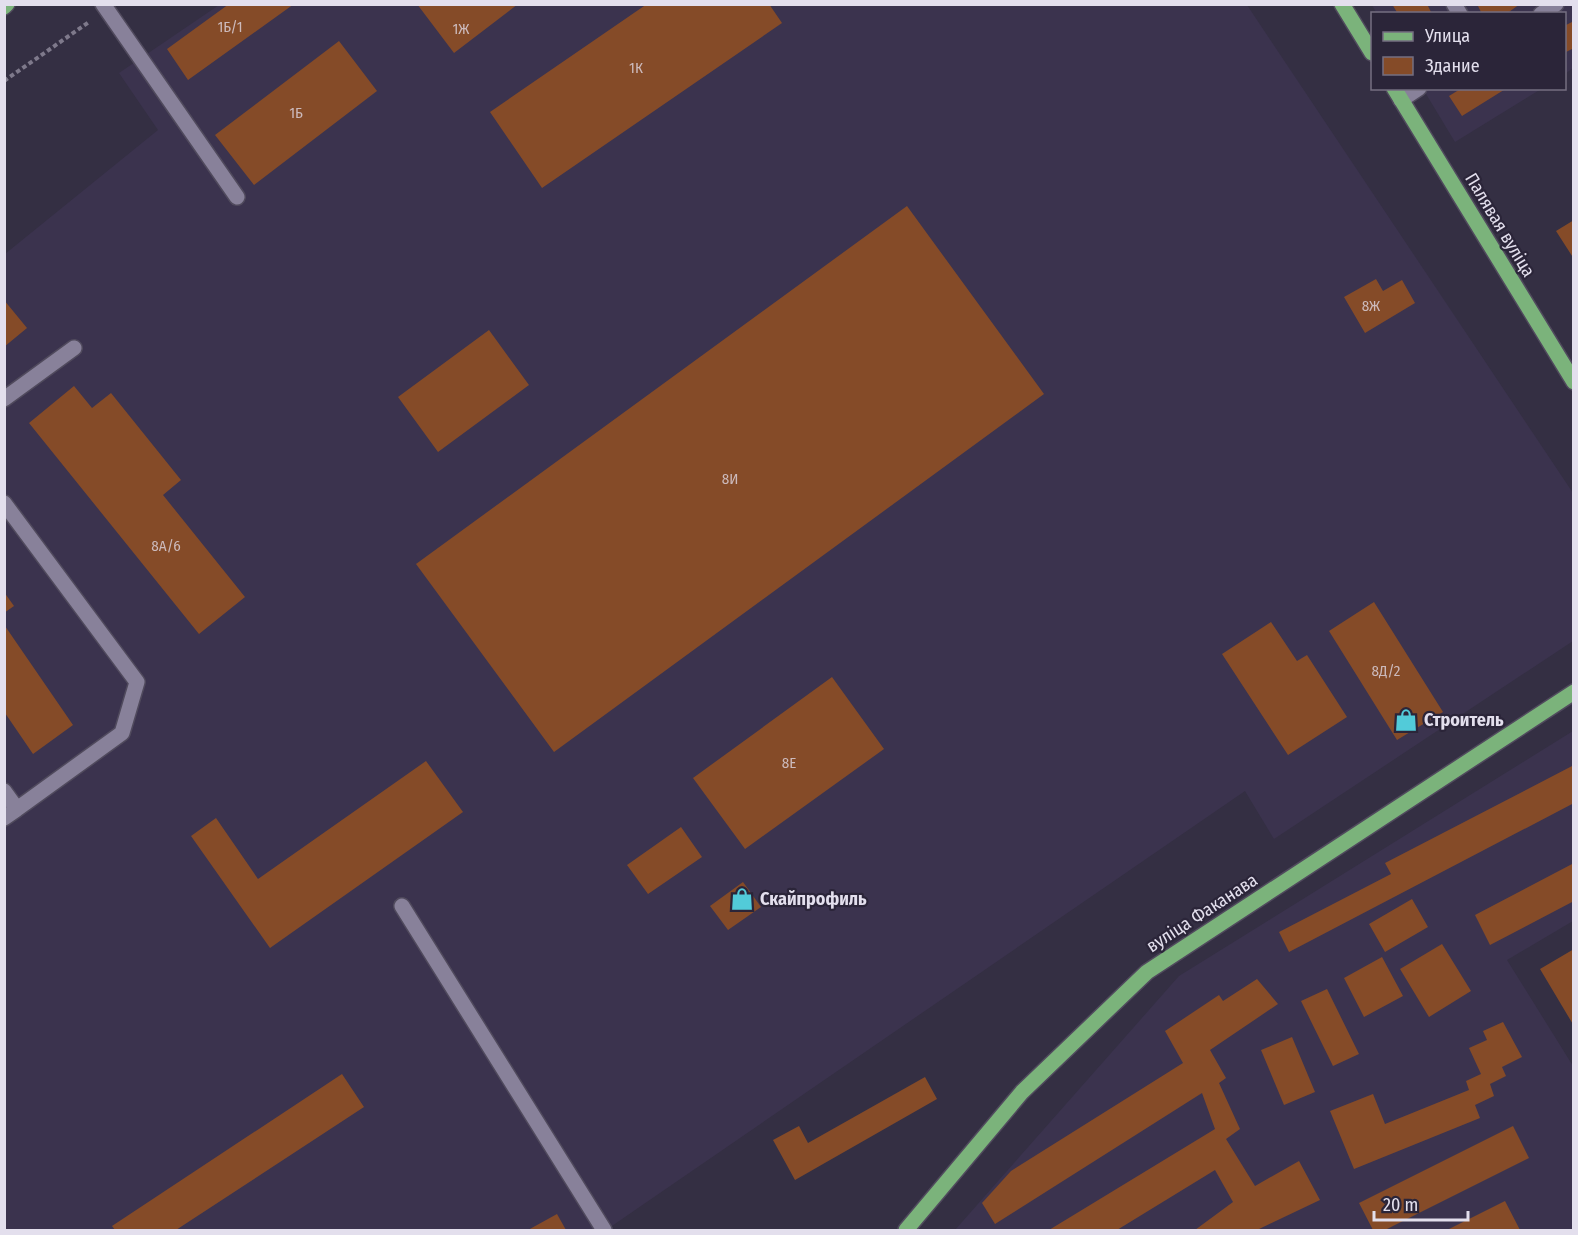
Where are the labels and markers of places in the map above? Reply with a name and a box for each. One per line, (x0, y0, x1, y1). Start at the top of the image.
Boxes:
shop icon: Строитель (1393, 707, 1419, 733)
place label: Строитель (1424, 709, 1504, 731)
shop icon: Скайпрофиль (729, 886, 755, 912)
place label: Скайпрофиль (760, 888, 867, 910)

